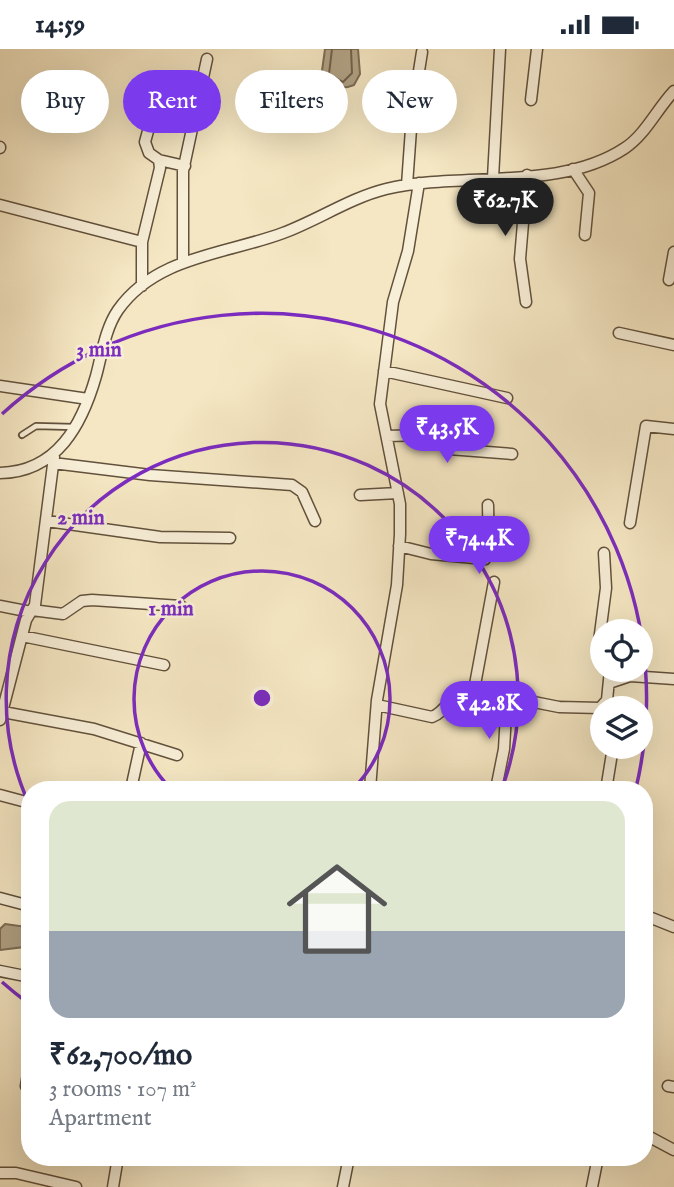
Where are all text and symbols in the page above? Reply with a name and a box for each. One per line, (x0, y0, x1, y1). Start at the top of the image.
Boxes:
text: 14:59 (35, 8, 85, 41)
chip: Buy (21, 70, 109, 133)
chip: Rent (123, 70, 221, 133)
chip: Filters (235, 70, 348, 133)
chip: New (362, 70, 457, 133)
pin: ₹62.7K (448, 179, 562, 238)
text: ₹62.7K (473, 186, 537, 215)
text: 3 min (76, 337, 122, 364)
pin: ₹43.5K (390, 405, 504, 465)
text: ₹43.5K (416, 413, 478, 442)
text: 2 min (57, 505, 105, 532)
pin: ₹74.4K (422, 517, 536, 576)
text: ₹74.4K (445, 524, 513, 553)
text: 1 min (148, 596, 194, 623)
map controls (590, 619, 653, 759)
button: locate (590, 619, 653, 682)
pin: ₹42.8K (432, 681, 546, 741)
centre of rings (250, 686, 274, 710)
text: ₹42.8K (456, 689, 522, 718)
button: layers (590, 696, 653, 759)
icon: home (274, 846, 400, 972)
text: ₹62,700/mo (49, 1037, 192, 1075)
text: 3 rooms · 107 m² (49, 1075, 197, 1104)
text: Apartment (49, 1104, 152, 1133)

